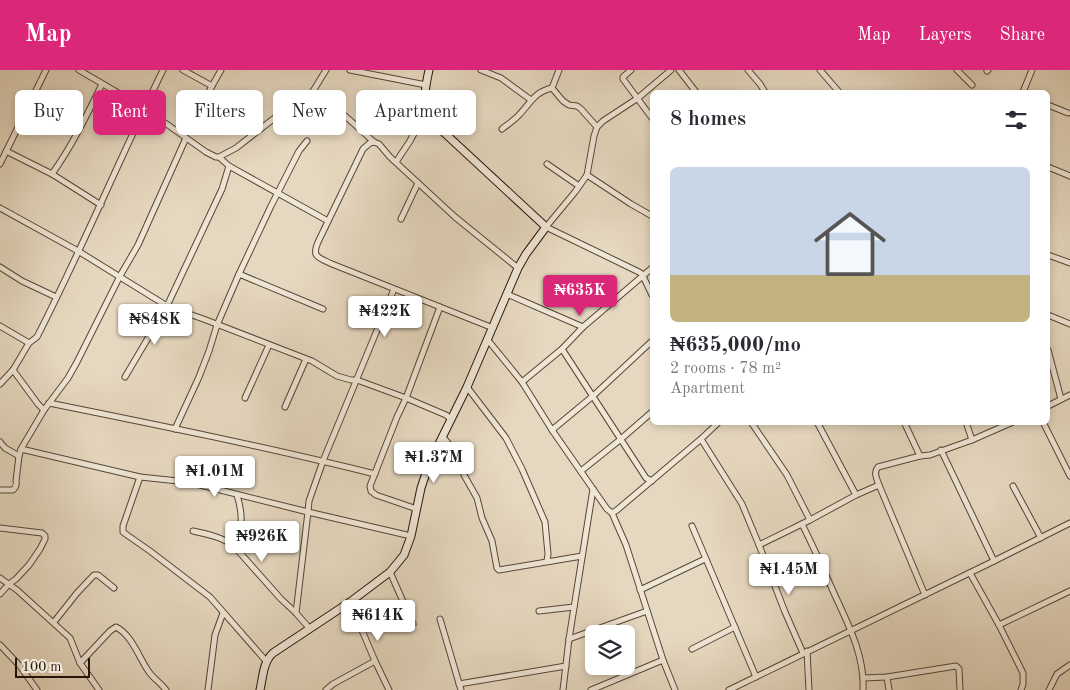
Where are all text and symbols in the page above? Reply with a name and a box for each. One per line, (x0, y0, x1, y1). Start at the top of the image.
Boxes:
text: Map (25, 23, 72, 47)
text: Map (857, 26, 891, 44)
text: Layers (919, 26, 971, 44)
text: Share (999, 26, 1045, 44)
chip: Buy (15, 90, 83, 135)
chip: Rent (93, 90, 166, 135)
chip: Filters (176, 90, 263, 135)
chip: New (273, 90, 346, 135)
chip: Apartment (356, 90, 476, 135)
icon: filters (1002, 106, 1030, 134)
text: 8 homes (670, 109, 746, 130)
icon: home (805, 199, 895, 289)
pin: ₦635K (545, 274, 615, 317)
text: ₦635K (554, 283, 606, 299)
pin: ₦422K (350, 296, 420, 338)
pin: ₦848K (120, 304, 190, 346)
text: ₦422K (359, 304, 411, 320)
text: ₦848K (129, 312, 181, 328)
text: ₦635,000/mo (670, 335, 801, 356)
text: 2 rooms · 78 m² (670, 361, 781, 377)
text: Apartment (670, 381, 745, 397)
pin: ₦1.37M (393, 442, 475, 484)
text: ₦1.37M (405, 450, 463, 466)
pin: ₦1.01M (174, 456, 256, 498)
text: ₦1.01M (186, 464, 244, 480)
pin: ₦926K (227, 520, 297, 563)
text: ₦926K (236, 529, 288, 545)
pin: ₦1.45M (748, 554, 830, 596)
text: ₦1.45M (760, 562, 818, 578)
pin: ₦614K (343, 600, 413, 642)
text: ₦614K (352, 608, 404, 624)
map controls (585, 625, 635, 675)
button: layers (585, 625, 635, 675)
scale bar (15, 655, 90, 678)
text: 100 m (22, 660, 61, 674)

